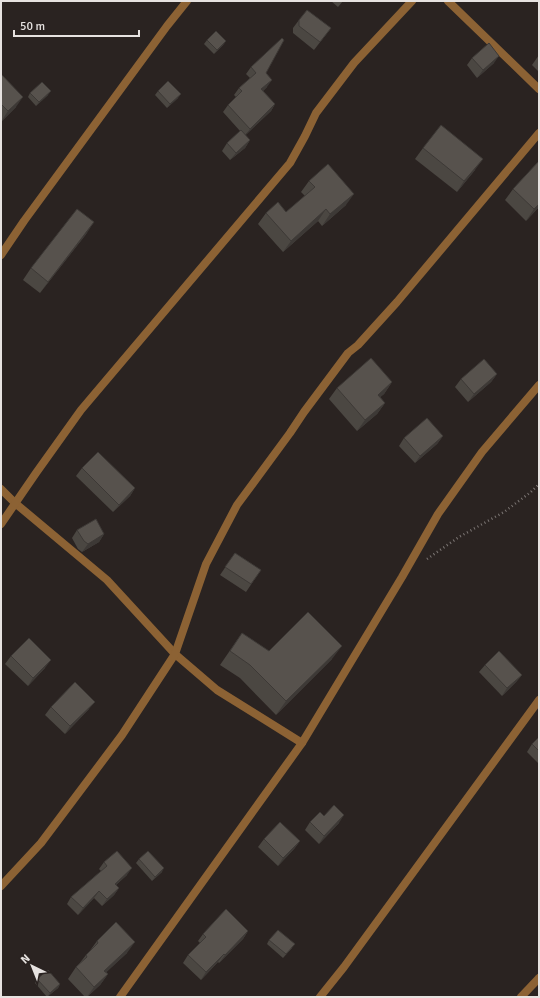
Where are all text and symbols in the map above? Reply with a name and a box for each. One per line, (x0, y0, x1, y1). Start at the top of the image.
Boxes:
scale bar (14, 12, 139, 38)
text: 50 m (20, 19, 45, 34)
north arrow (12, 946, 52, 986)
text: N (18, 952, 33, 966)

